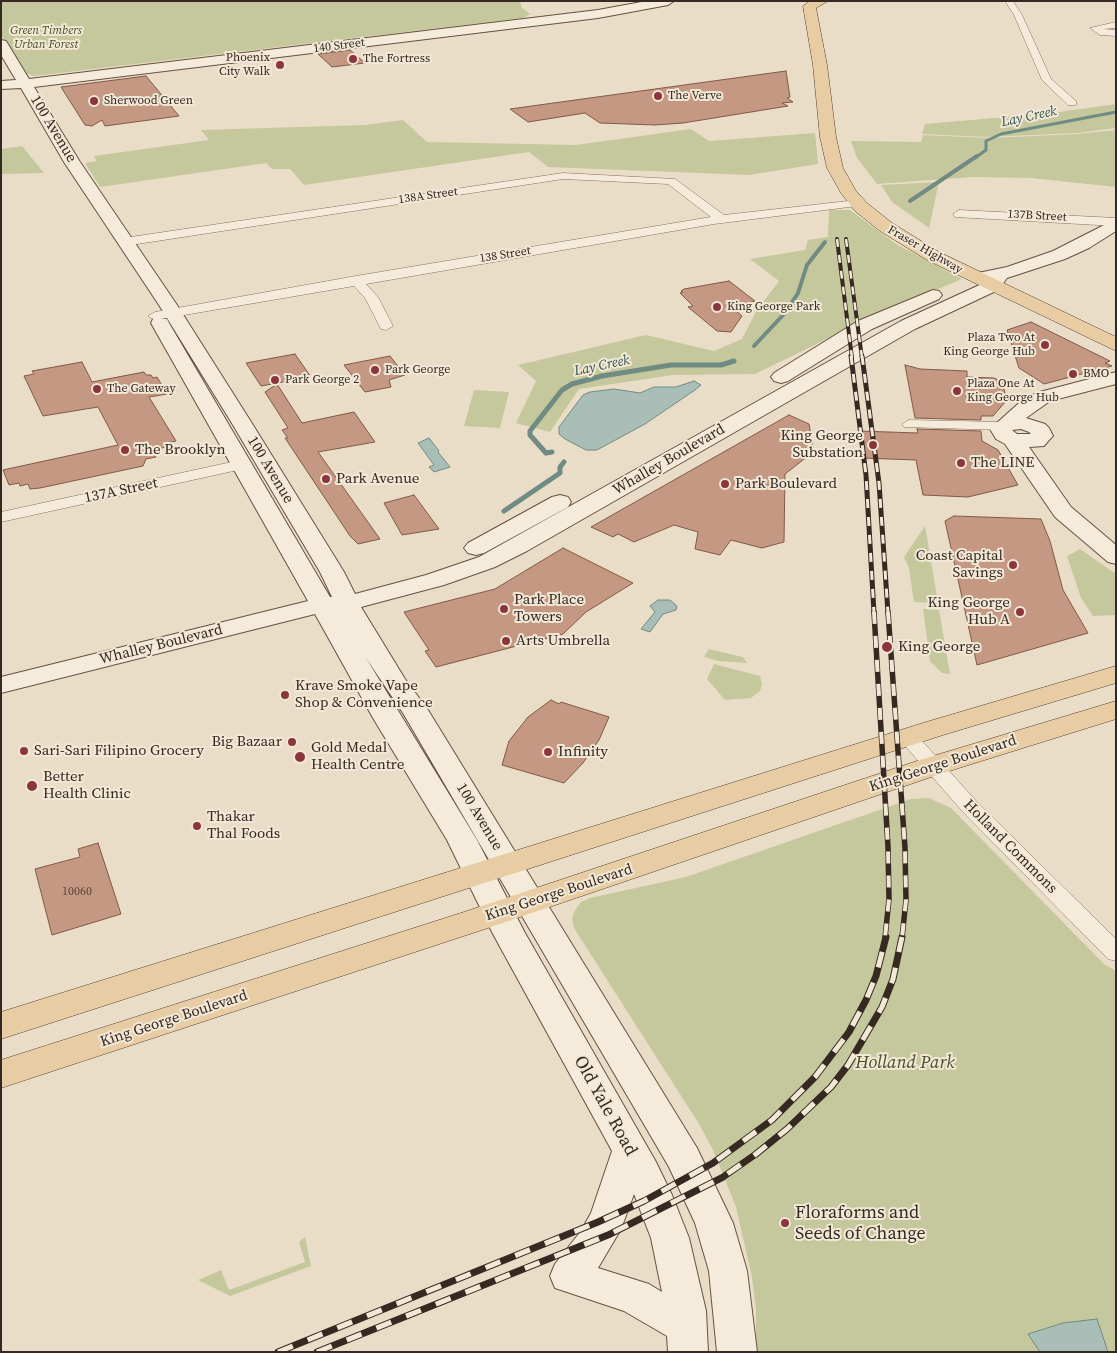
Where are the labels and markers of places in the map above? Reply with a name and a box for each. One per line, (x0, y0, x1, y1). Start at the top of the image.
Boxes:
place label: Phoenix City Walk (219, 51, 270, 79)
place label: The Fortress (363, 52, 430, 66)
marker: The Fortress (347, 53, 359, 65)
marker: Phoenix City Walk (274, 59, 286, 71)
place label: The Verve (668, 89, 722, 103)
marker: The Verve (652, 90, 664, 102)
place label: Sherwood Green (104, 94, 193, 108)
marker: Sherwood Green (88, 95, 100, 107)
place label: King George Park (727, 300, 820, 314)
marker: King George Park (711, 301, 723, 313)
place label: Plaza Two At King George Hub (943, 331, 1035, 359)
marker: Plaza Two At King George Hub (1039, 339, 1051, 351)
place label: Park George (385, 363, 450, 377)
marker: Park George (369, 364, 381, 376)
place label: BMO (1083, 367, 1109, 381)
marker: BMO (1067, 368, 1079, 380)
place label: Park George 2 (285, 373, 359, 387)
marker: Park George 2 (269, 374, 281, 386)
place label: Plaza One At King George Hub (967, 377, 1059, 405)
place label: The Gateway (107, 382, 176, 396)
marker: The Gateway (91, 383, 103, 395)
marker: Plaza One At King George Hub (951, 385, 963, 397)
place label: King George Substation (781, 427, 863, 462)
marker: King George Substation (867, 439, 879, 451)
place label: The Brooklyn (135, 441, 225, 459)
marker: The Brooklyn (119, 444, 131, 456)
place label: The LINE (971, 454, 1034, 472)
marker: The LINE (955, 457, 967, 469)
place label: Park Avenue (336, 470, 420, 488)
marker: Park Avenue (320, 473, 332, 485)
place label: Park Boulevard (735, 475, 837, 493)
marker: Park Boulevard (719, 478, 731, 490)
place label: Coast Capital Savings (916, 547, 1003, 582)
marker: Coast Capital Savings (1007, 559, 1019, 571)
place label: Park Place Towers (514, 591, 584, 626)
place label: King George Hub A (928, 594, 1010, 629)
marker: Park Place Towers (498, 603, 510, 615)
marker: King George Hub A (1014, 606, 1026, 618)
place label: Arts Umbrella (516, 632, 610, 650)
marker: Arts Umbrella (500, 635, 512, 647)
place label: King George (898, 638, 980, 656)
marker: King George (880, 640, 894, 654)
place label: Krave Smoke Vape Shop & Convenience (295, 677, 433, 712)
marker: Krave Smoke Vape Shop & Convenience (279, 689, 291, 701)
place label: Big Bazaar (211, 733, 282, 751)
marker: Big Bazaar (286, 736, 298, 748)
place label: Gold Medal Health Centre (311, 739, 404, 774)
place label: Sari-Sari Filipino Grocery (34, 742, 204, 760)
place label: Infinity (558, 743, 608, 761)
marker: Sari-Sari Filipino Grocery (18, 745, 30, 757)
marker: Infinity (542, 746, 554, 758)
marker: Gold Medal Health Centre (293, 750, 307, 764)
place label: Better Health Clinic (43, 768, 131, 803)
marker: Better Health Clinic (25, 779, 39, 793)
place label: Thakar Thal Foods (207, 808, 280, 843)
marker: Thakar Thal Foods (191, 820, 203, 832)
place label: Floraforms and Seeds of Change (795, 1202, 926, 1244)
marker: Floraforms and Seeds of Change (779, 1217, 791, 1229)

